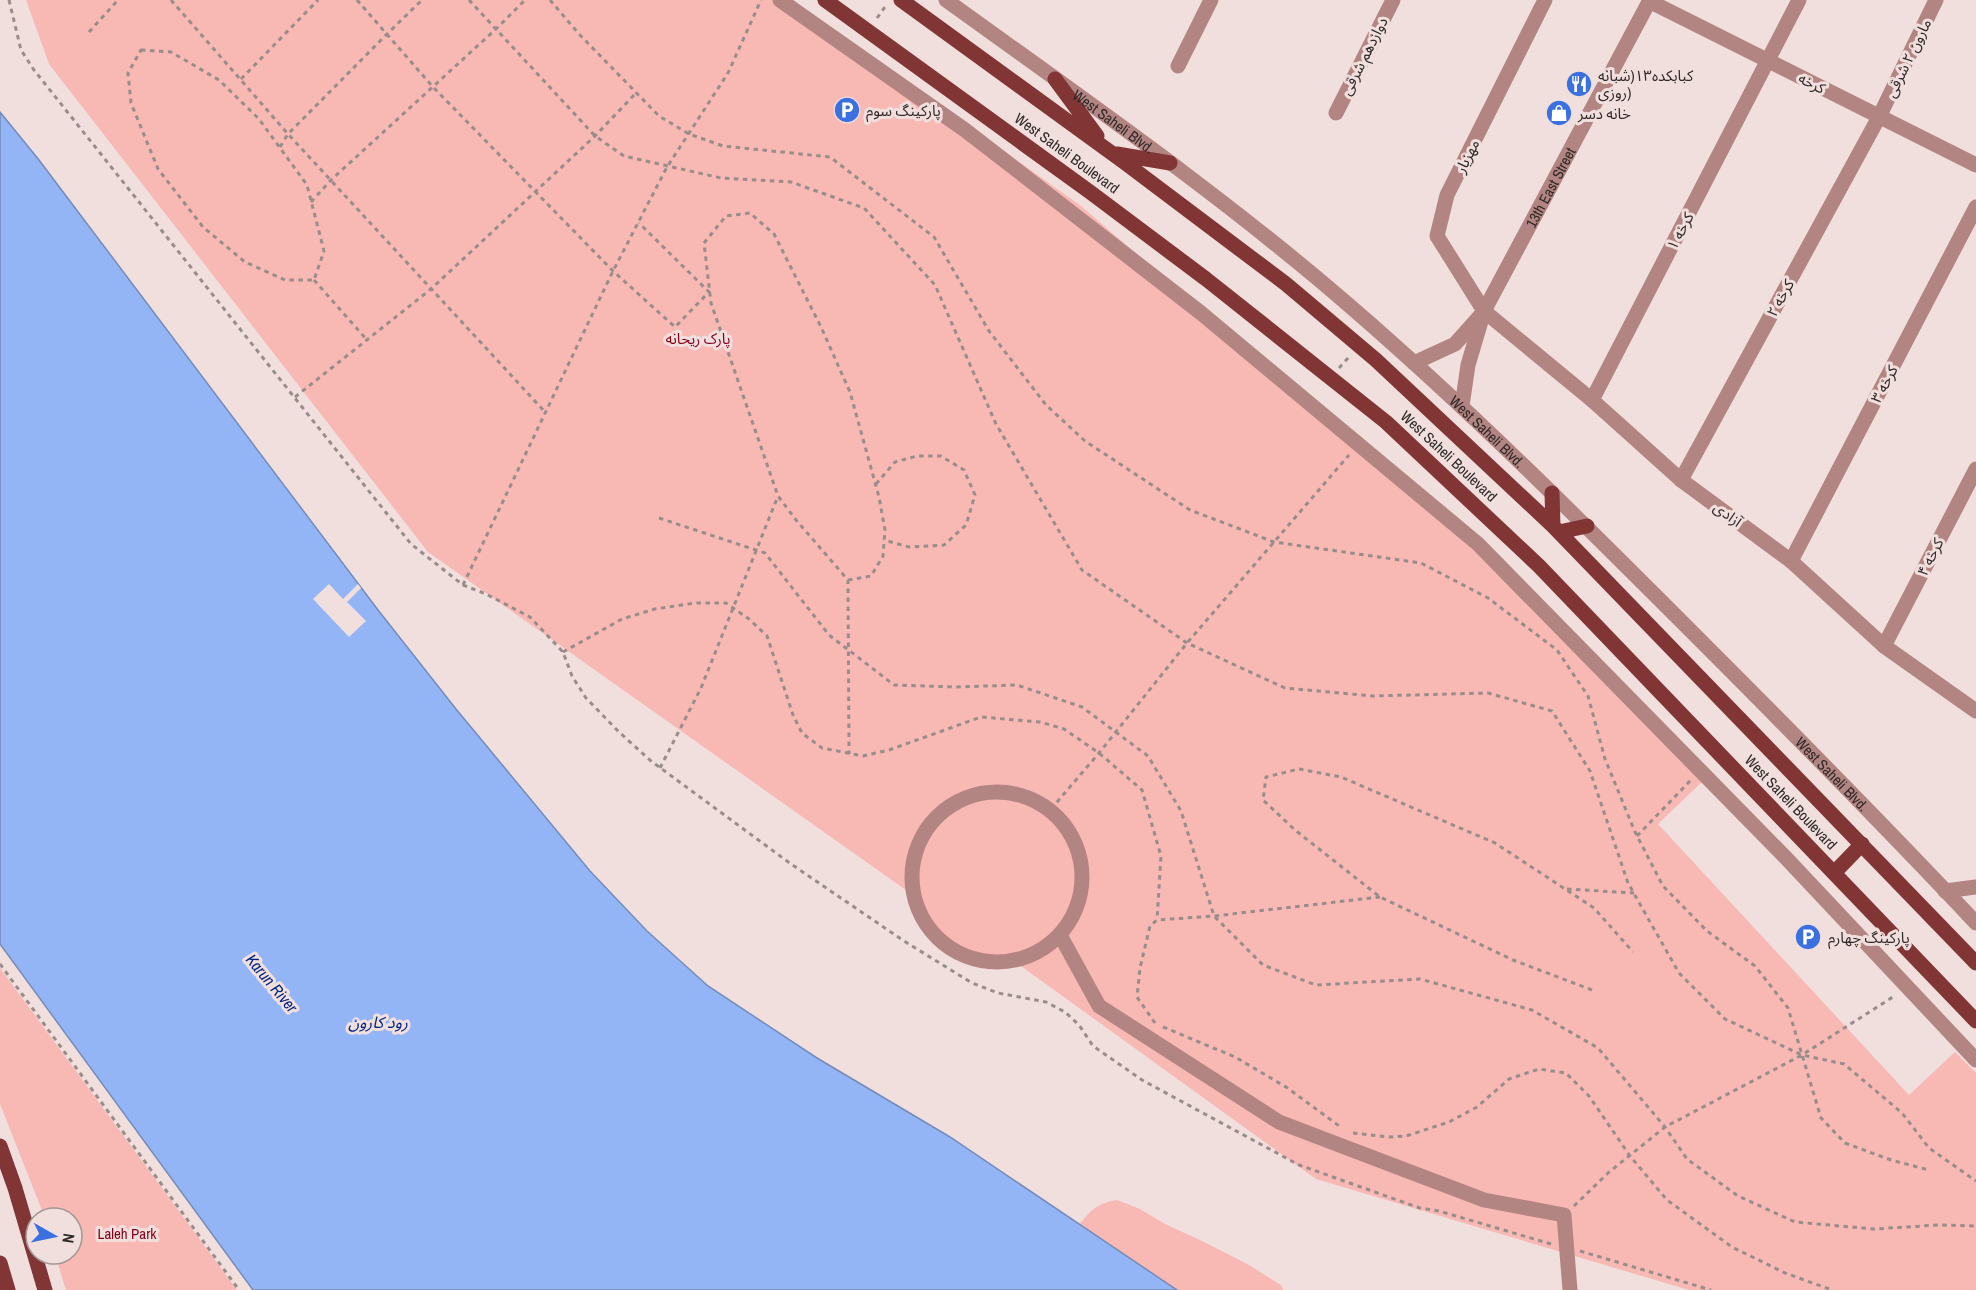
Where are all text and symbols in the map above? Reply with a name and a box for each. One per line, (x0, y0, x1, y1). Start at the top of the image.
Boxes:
street label: دوازدهم شرقی (1335, 13, 1394, 99)
street label: مارون ۲ شرقی (1880, 15, 1936, 101)
place label: کبابکده۱۳(شبانه روزی) (1598, 65, 1694, 103)
street label: کرخه (1795, 67, 1830, 99)
restaurant icon: کبابکده۱۳(شبانه روزی) (1564, 69, 1594, 99)
street label: West Saheli Blvd. (1069, 84, 1159, 158)
parking icon: پارکینگ سوم (832, 95, 862, 125)
shop icon: خانه دسر (1544, 98, 1574, 128)
place label: پارکینگ سوم (866, 100, 941, 122)
place label: خانه دسر (1577, 103, 1631, 124)
street label: West Saheli Boulevard (1010, 108, 1124, 198)
street label: مهزیار (1449, 135, 1484, 177)
street label: 13th East Street (1520, 143, 1580, 231)
street label: کرخه ۱ (1661, 208, 1699, 253)
street label: کرخه ۲ (1761, 275, 1799, 320)
park label: پارک ریحانه (665, 328, 731, 349)
street label: کرخه ۳ (1865, 361, 1903, 406)
street label: West Saheli Blvd. (1445, 390, 1530, 472)
street label: West Saheli Boulevard (1396, 406, 1502, 506)
street label: آزادی (1709, 496, 1747, 532)
street label: کرخه ۴ (1912, 534, 1949, 579)
street label: West Saheli Blvd. (1791, 732, 1874, 816)
street label: West Saheli Boulevard (1740, 750, 1842, 854)
parking icon: پارکینگ چهارم (1793, 922, 1823, 952)
place label: پارکینگ چهارم (1828, 927, 1910, 949)
water label: Karun River (241, 949, 303, 1017)
water label: رود کارون (348, 1011, 408, 1033)
north arrow (24, 1206, 84, 1266)
park label: Laleh Park (98, 1223, 157, 1244)
text: N (57, 1232, 80, 1245)

